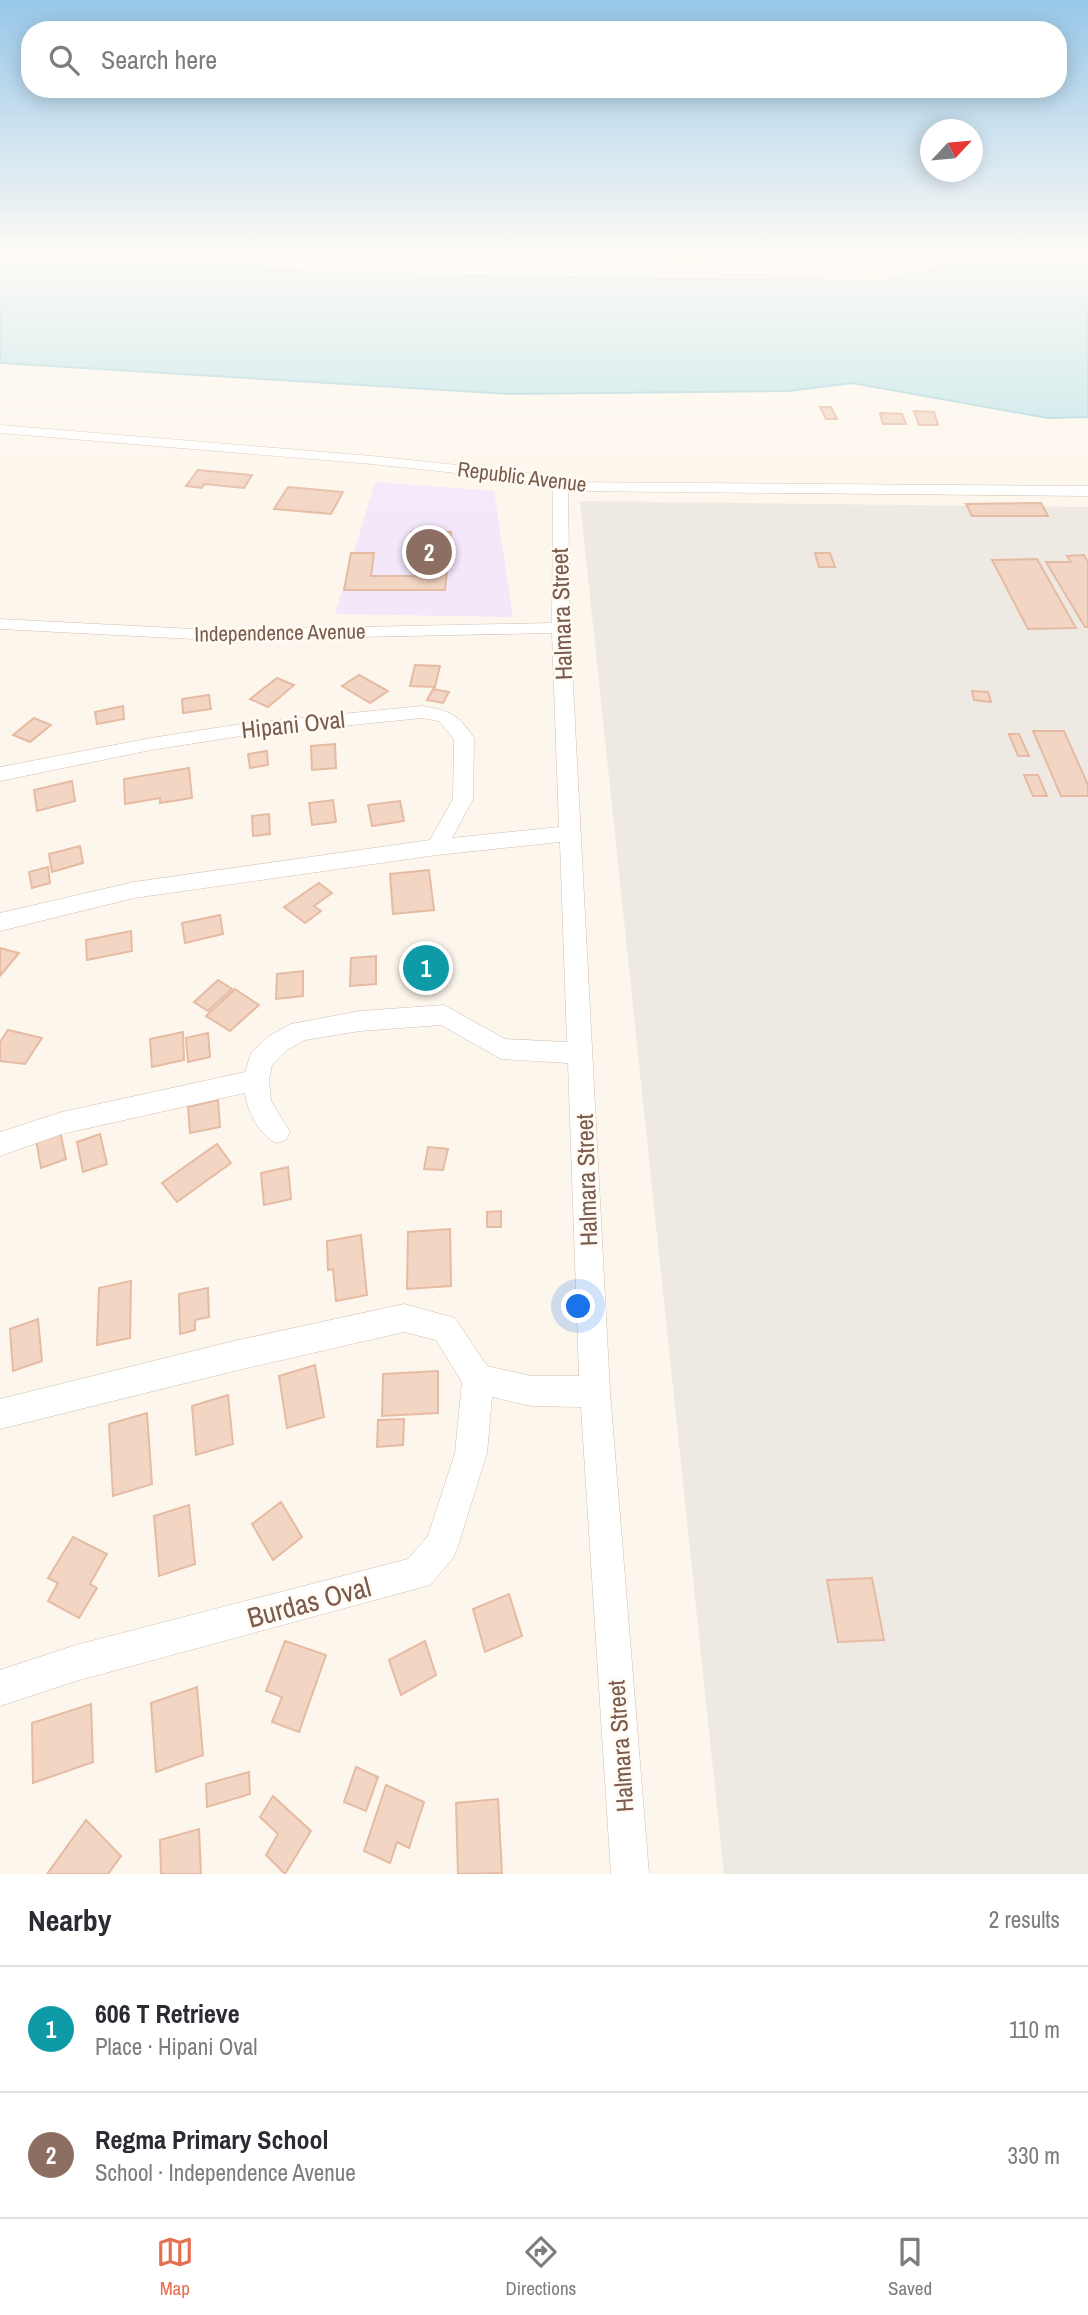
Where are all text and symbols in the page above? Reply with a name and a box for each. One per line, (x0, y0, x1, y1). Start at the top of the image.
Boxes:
search box (21, 21, 1067, 98)
icon: search (45, 41, 83, 79)
text: Search here (101, 42, 217, 77)
north arrow (920, 119, 983, 182)
street label: Republic Avenue (456, 454, 588, 499)
pin: 2 (406, 526, 452, 578)
street label: Halmara Street (543, 547, 579, 681)
street label: Independence Avenue (194, 617, 366, 648)
street label: Hipani Oval (240, 703, 346, 745)
pin: 1 (403, 942, 449, 994)
street label: Halmara Street (568, 1113, 604, 1247)
your location (561, 1289, 595, 1323)
street label: Burdas Oval (243, 1567, 375, 1637)
street label: Halmara Street (599, 1678, 641, 1813)
text: Nearby (28, 1900, 111, 1940)
text: 2 results (989, 1904, 1060, 1935)
text: 606 T Retrieve (95, 1996, 240, 2031)
text: 1 (46, 2014, 56, 2045)
text: 110 m (1009, 2014, 1060, 2045)
text: Place · Hipani Oval (95, 2031, 258, 2062)
text: Regma Primary School (95, 2122, 328, 2157)
text: 2 (46, 2140, 56, 2171)
text: 330 m (1008, 2140, 1060, 2171)
text: School · Independence Avenue (95, 2157, 356, 2188)
tab: Map (156, 2233, 194, 2301)
tab: Directions (505, 2233, 576, 2301)
tab: Saved (888, 2233, 932, 2301)

